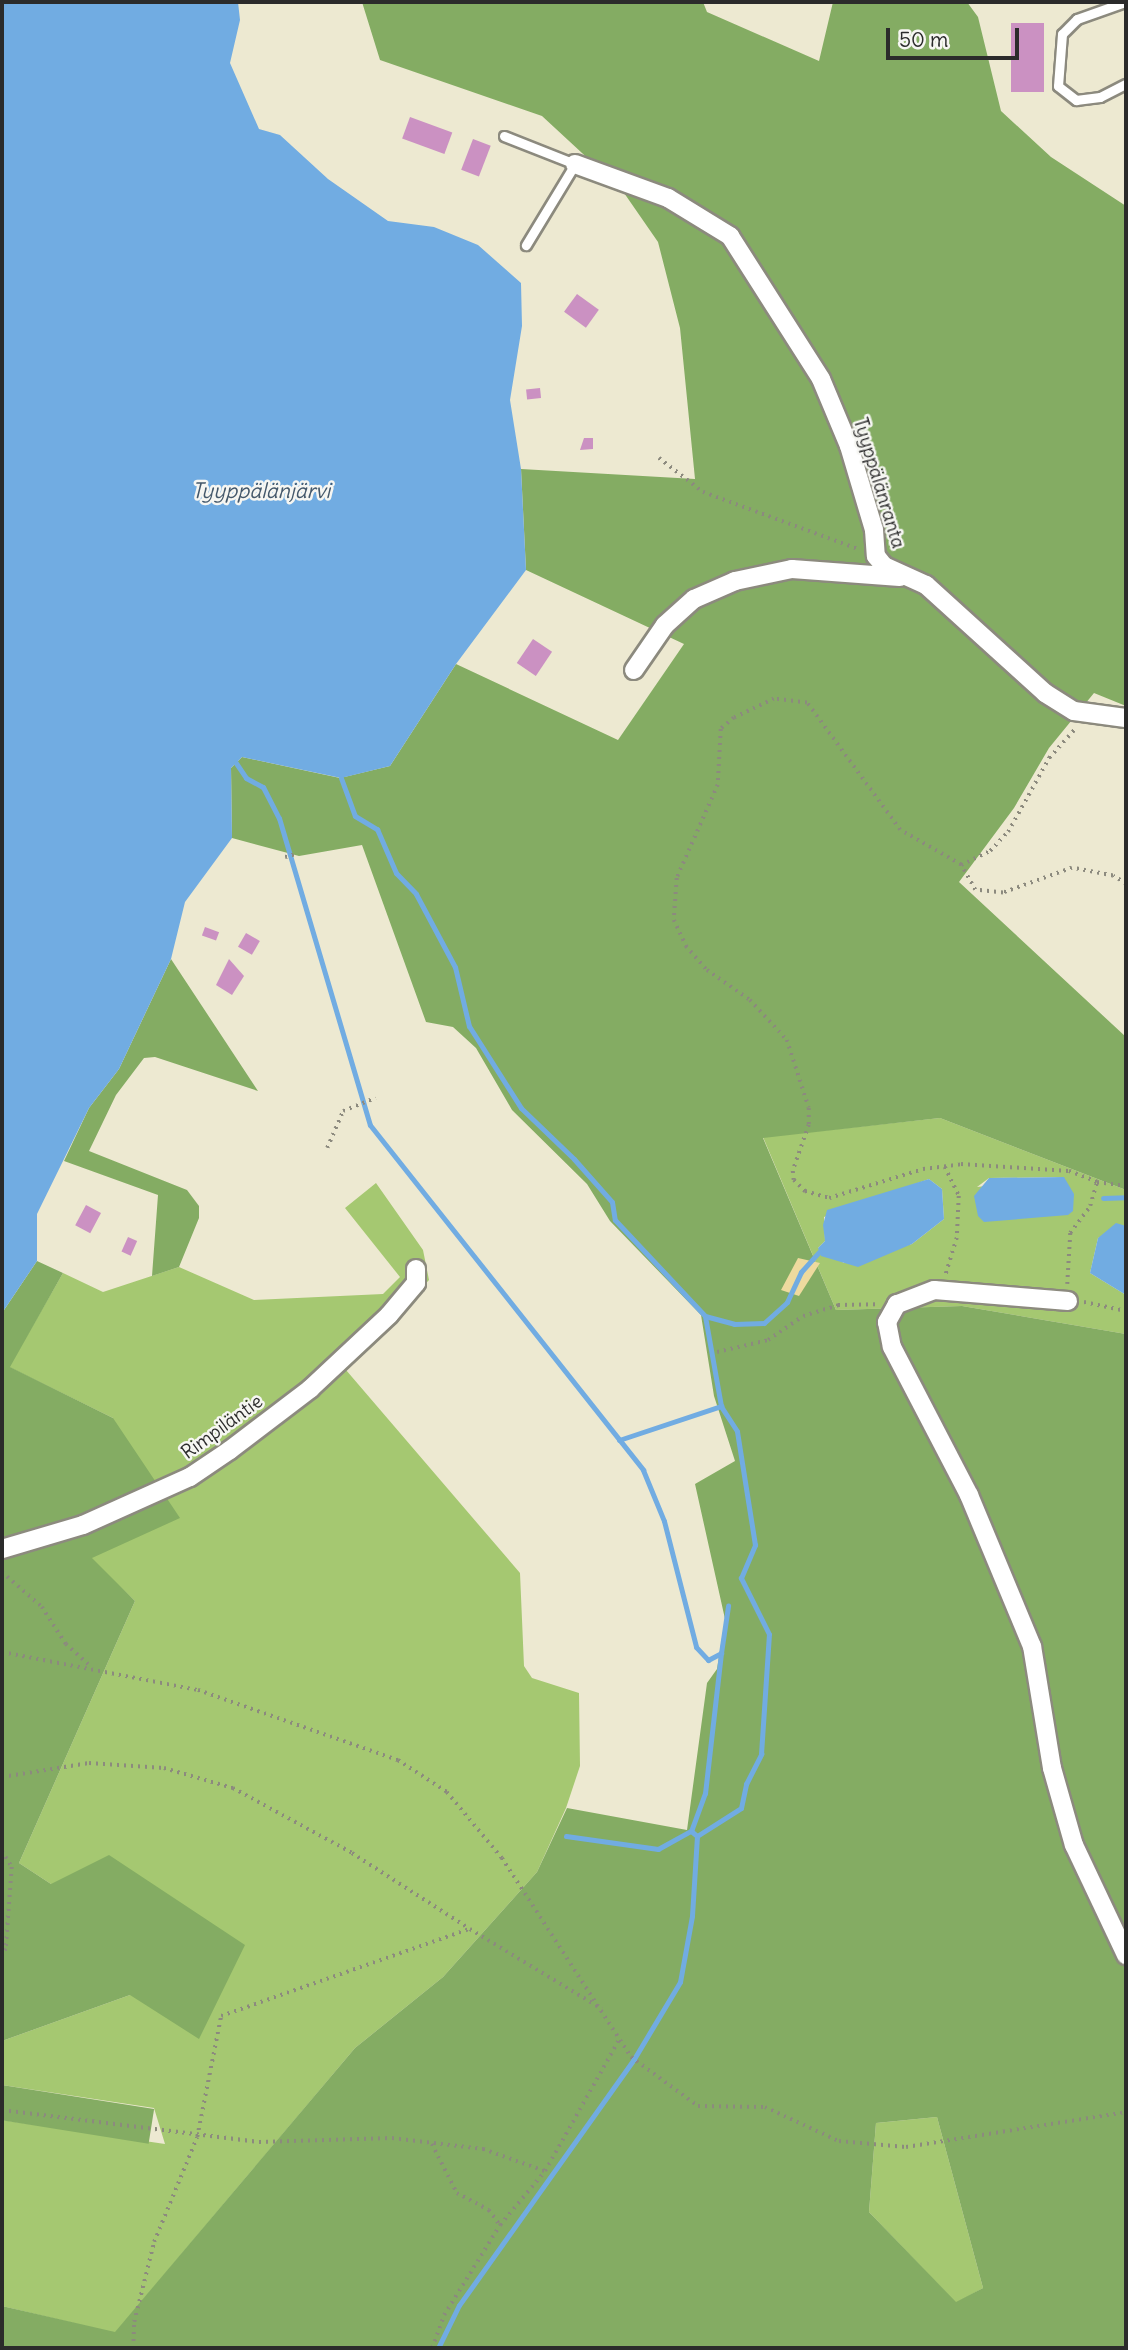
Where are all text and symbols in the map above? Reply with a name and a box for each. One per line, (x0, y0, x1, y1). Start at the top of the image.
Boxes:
scale bar (890, 14, 1023, 58)
text: 50 m (899, 26, 948, 53)
street label: Tyyppälänranta (848, 415, 910, 551)
water label: Tyyppälänjärvi (192, 478, 330, 504)
street label: Rimpiläntie (177, 1390, 267, 1464)

